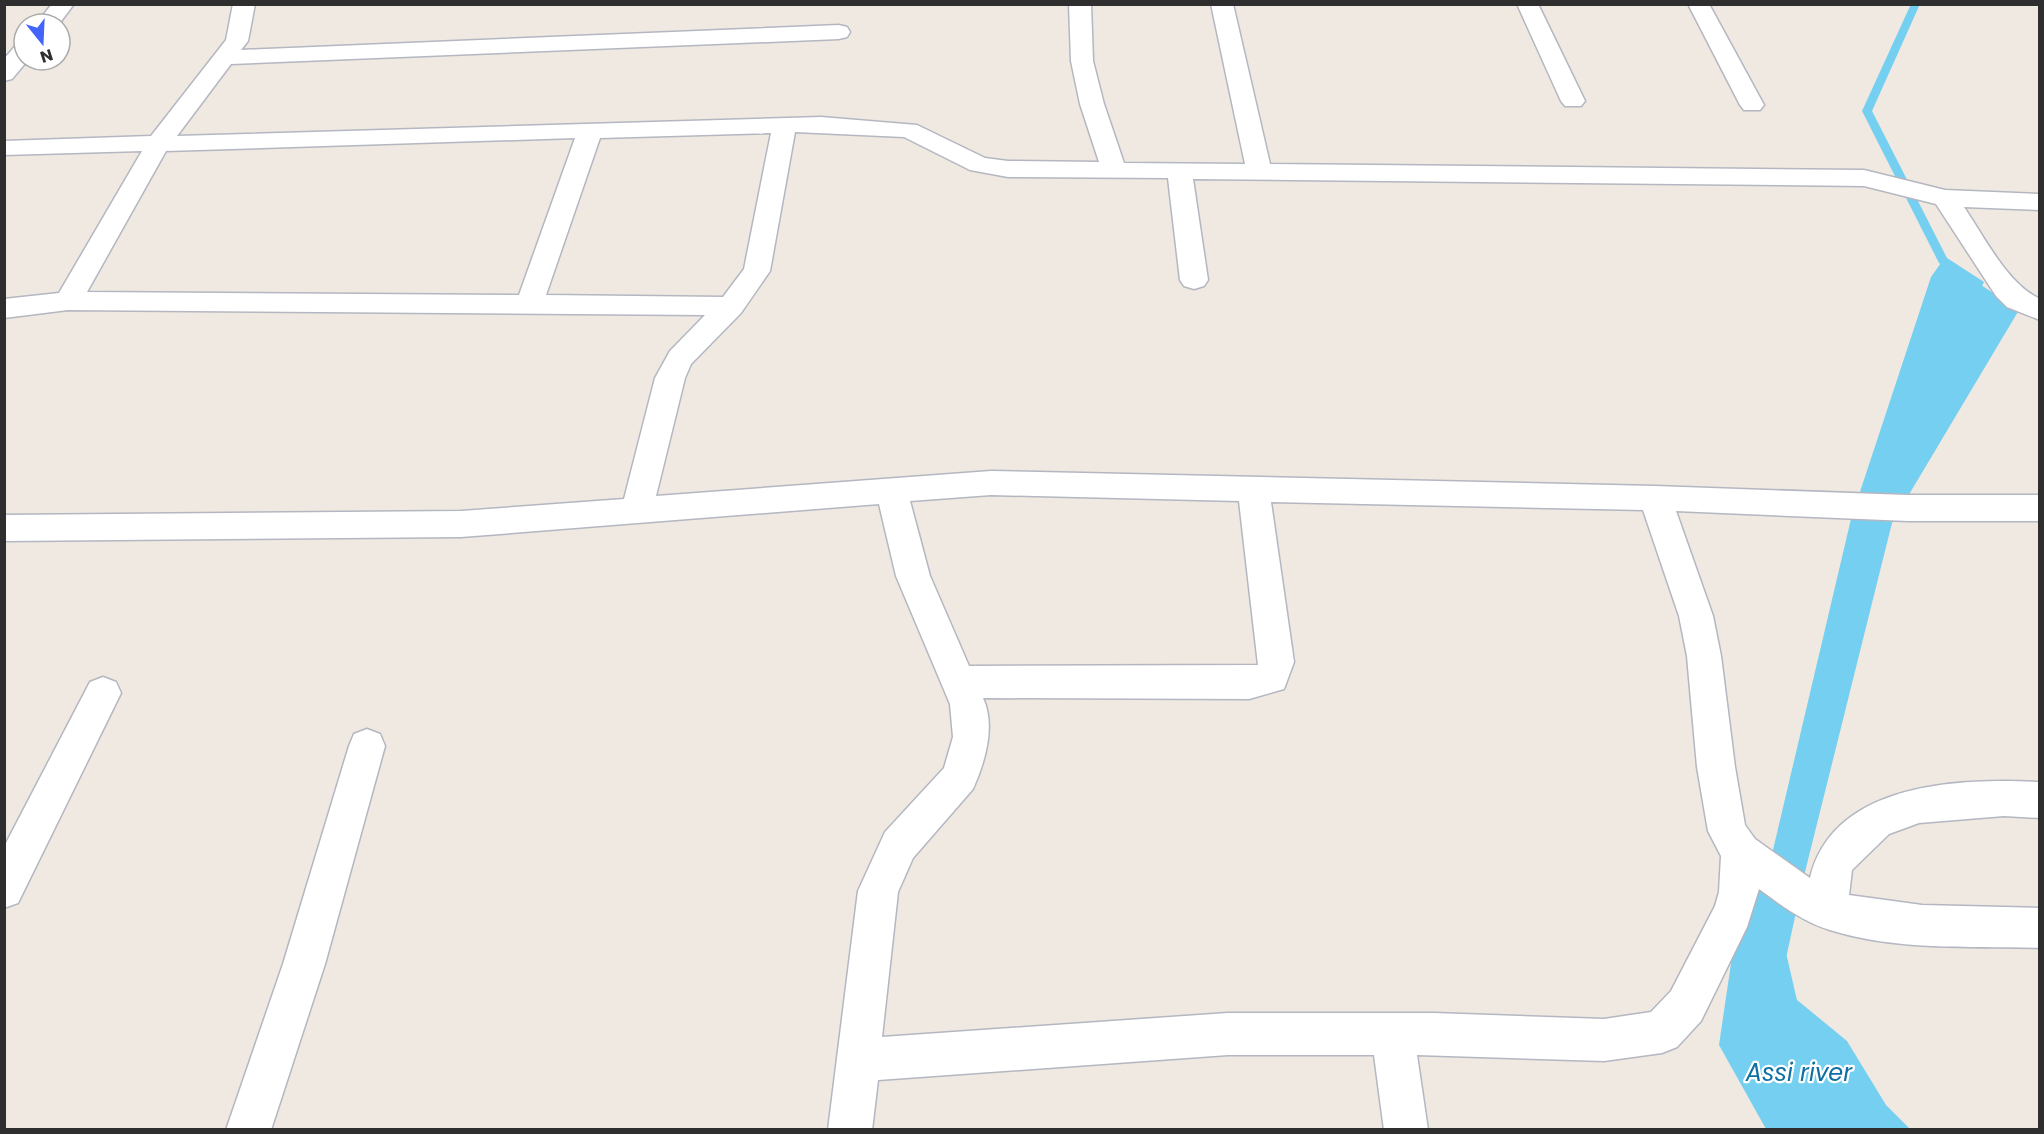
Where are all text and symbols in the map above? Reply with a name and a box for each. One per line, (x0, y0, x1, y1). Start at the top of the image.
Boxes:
north arrow (12, 12, 72, 72)
text: N (37, 43, 56, 69)
water label: Assi river (1745, 1056, 1853, 1089)

